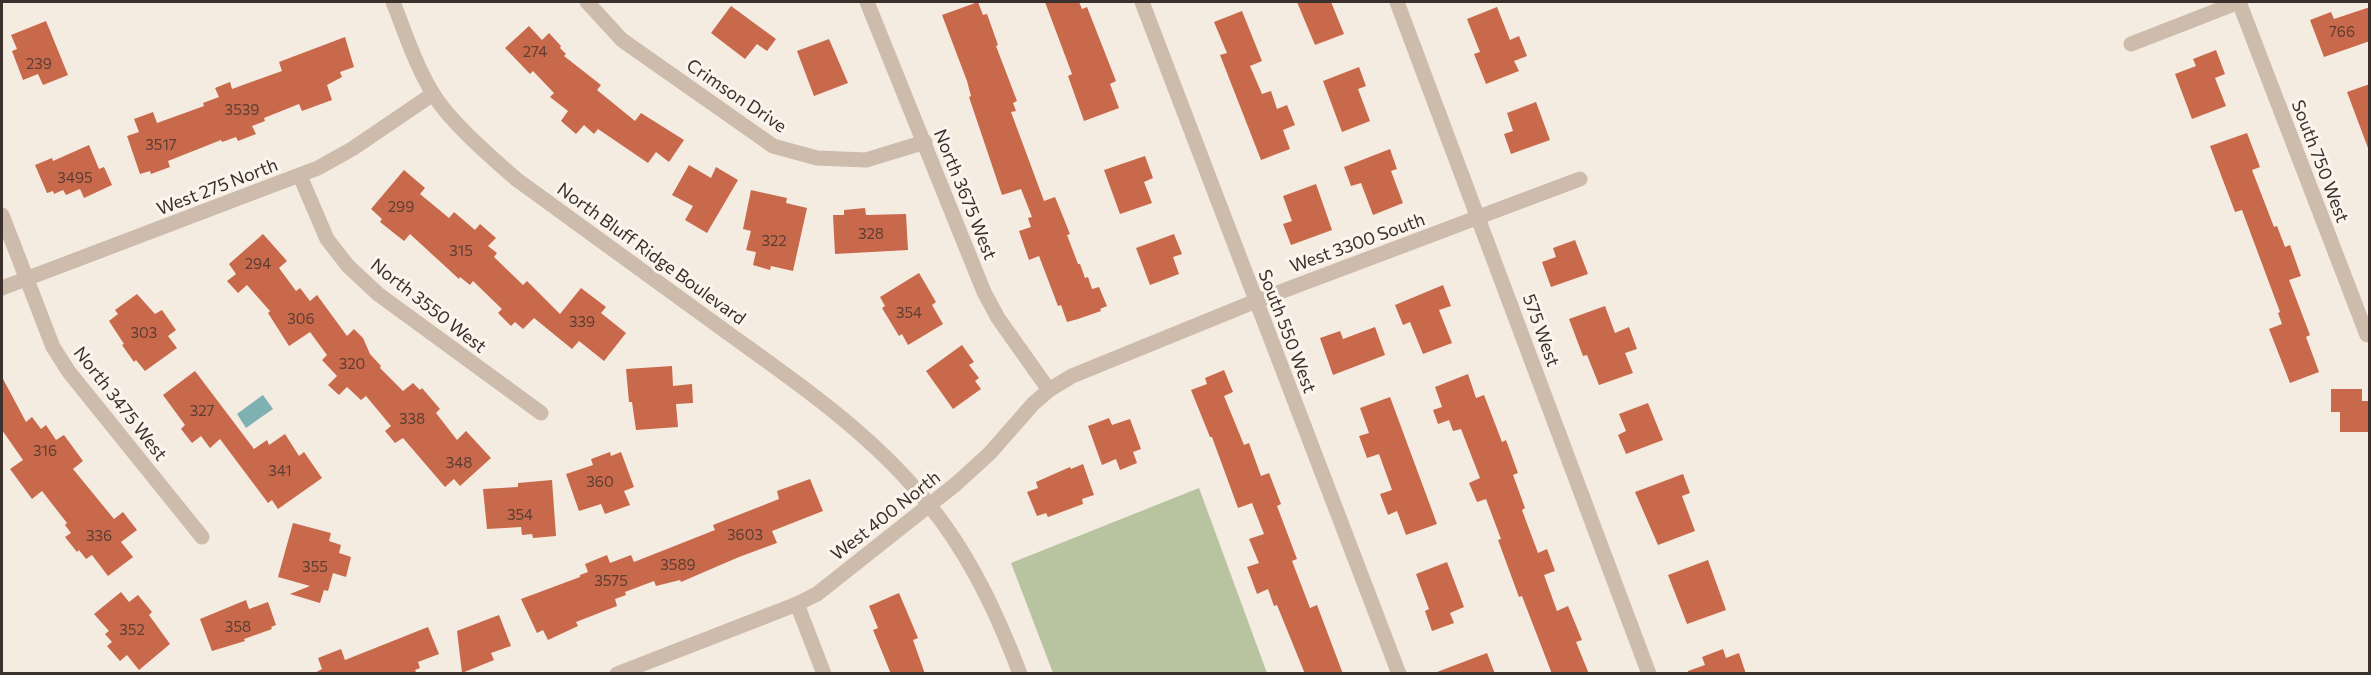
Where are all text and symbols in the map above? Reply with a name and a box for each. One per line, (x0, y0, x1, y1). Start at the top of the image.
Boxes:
house number: 766 (2329, 22, 2355, 40)
house number: 274 (523, 42, 547, 60)
street label: Crimson Drive (683, 53, 791, 137)
house number: 239 (26, 54, 52, 72)
street label: South 750 West (2288, 97, 2354, 225)
house number: 3539 (225, 100, 259, 118)
street label: North 3675 West (930, 125, 1002, 263)
house number: 3517 (145, 135, 177, 153)
street label: West 275 North (153, 153, 281, 219)
house number: 3495 (57, 168, 93, 186)
street label: North Bluff Ridge Boulevard (553, 177, 751, 329)
house number: 299 (388, 197, 414, 215)
street label: West 3300 South (1286, 207, 1428, 277)
house number: 328 (858, 224, 884, 242)
house number: 322 (761, 231, 787, 249)
house number: 315 (449, 241, 473, 259)
street label: North 3550 West (367, 253, 491, 357)
house number: 294 (245, 254, 271, 272)
street label: South 550 West (1254, 266, 1322, 396)
street label: 575 West (1519, 291, 1565, 369)
house number: 354 (896, 303, 922, 321)
house number: 306 (287, 309, 315, 327)
house number: 339 (569, 312, 595, 330)
house number: 303 (131, 323, 157, 341)
street label: North 3475 West (70, 342, 172, 464)
house number: 320 (339, 354, 365, 372)
house number: 327 (190, 401, 214, 419)
house number: 338 (399, 409, 425, 427)
house number: 316 (33, 441, 57, 459)
house number: 348 (446, 453, 472, 471)
house number: 341 (268, 461, 292, 479)
street label: West 400 North (826, 466, 944, 564)
house number: 360 (586, 472, 614, 490)
house number: 354 (507, 505, 533, 523)
house number: 3603 (727, 525, 763, 543)
house number: 336 (86, 526, 112, 544)
house number: 3589 (660, 555, 696, 573)
house number: 355 (302, 557, 328, 575)
house number: 3575 (594, 571, 628, 589)
house number: 358 (225, 617, 251, 635)
house number: 352 (119, 620, 145, 638)

